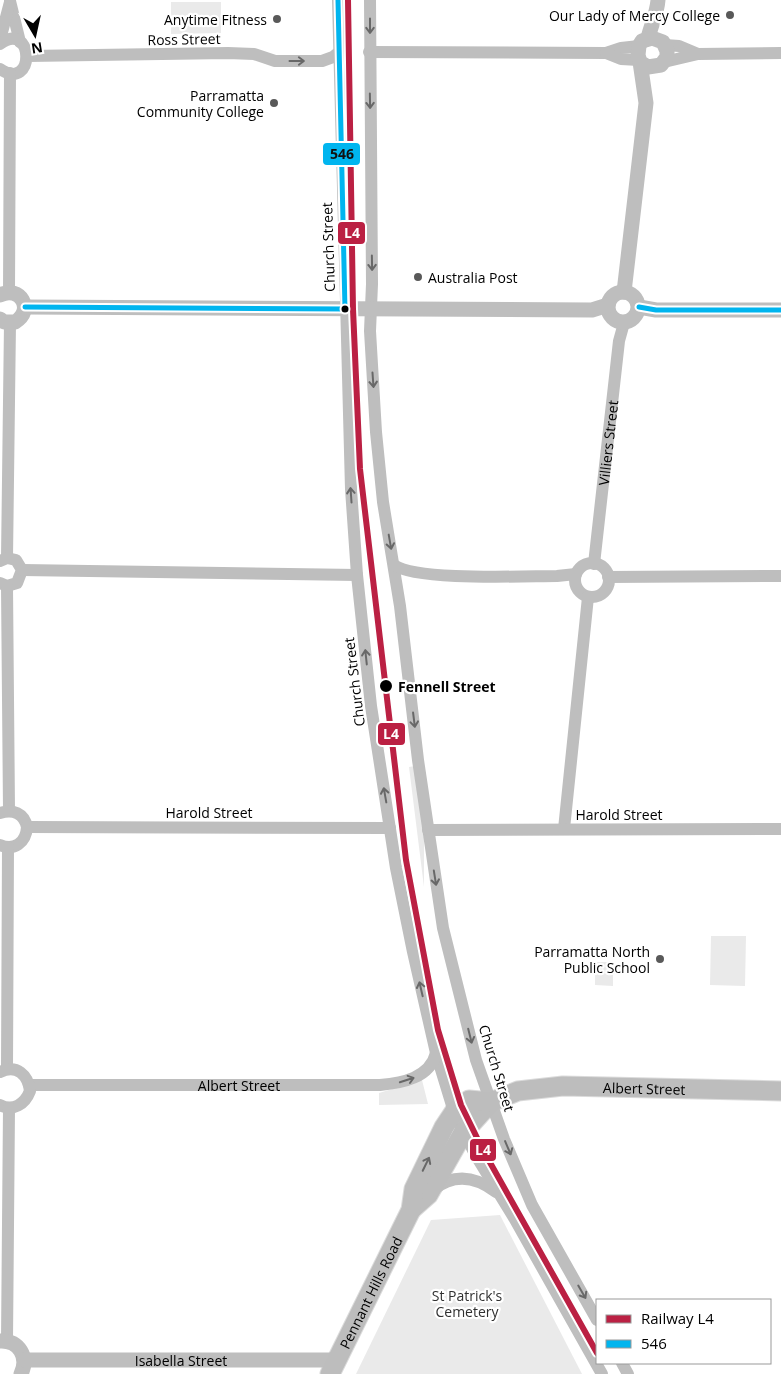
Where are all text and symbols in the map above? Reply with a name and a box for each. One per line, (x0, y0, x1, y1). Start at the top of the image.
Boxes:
place label: Our Lady of Mercy College (549, 6, 720, 25)
marker: Our Lady of Mercy College (724, 9, 736, 21)
north arrow (10, 10, 60, 60)
place label: Anytime Fitness (164, 10, 267, 29)
marker: Anytime Fitness (271, 13, 283, 25)
one-way arrow (365, 18, 375, 34)
street label: Ross Street (147, 29, 221, 49)
text: N (30, 38, 44, 59)
one-way arrow (288, 56, 304, 66)
place label: Parramatta Community College (137, 86, 264, 121)
one-way arrow (365, 92, 375, 108)
marker: Parramatta Community College (268, 97, 280, 109)
line badge: 546 (322, 142, 361, 166)
text: 546 (330, 144, 354, 163)
street label: Church Street (317, 202, 339, 292)
line badge: L4 (337, 221, 366, 245)
text: L4 (344, 223, 360, 242)
one-way arrow (367, 254, 377, 271)
place label: Australia Post (428, 268, 518, 287)
marker: Australia Post (412, 271, 424, 283)
unlabelled marker (340, 304, 350, 314)
one-way arrow (368, 372, 377, 388)
street label: Villiers Street (593, 399, 622, 486)
one-way arrow (347, 488, 356, 504)
one-way arrow (385, 533, 395, 549)
street label: Church Street (339, 636, 369, 728)
one-way arrow (361, 649, 371, 665)
place label: Fennell Street (398, 677, 496, 696)
marker: Fennell Street (378, 678, 394, 694)
one-way arrow (409, 712, 419, 728)
line badge: L4 (377, 722, 406, 746)
text: L4 (383, 724, 399, 743)
one-way arrow (379, 787, 389, 803)
street label: Harold Street (165, 803, 253, 822)
street label: Harold Street (575, 805, 663, 824)
one-way arrow (430, 869, 440, 885)
place label: Parramatta North Public School (534, 942, 650, 977)
marker: Parramatta North Public School (654, 953, 666, 965)
one-way arrow (416, 981, 425, 997)
street label: Church Street (475, 1022, 519, 1114)
one-way arrow (466, 1028, 475, 1044)
one-way arrow (399, 1075, 414, 1084)
street label: Albert Street (198, 1076, 280, 1095)
street label: Albert Street (603, 1077, 686, 1098)
line badge: L4 (469, 1138, 497, 1162)
text: L4 (475, 1140, 491, 1159)
one-way arrow (503, 1140, 513, 1155)
one-way arrow (422, 1157, 431, 1172)
street label: Pennant Hills Road (335, 1233, 406, 1352)
one-way arrow (577, 1285, 587, 1299)
park label: St Patrick's Cemetery (432, 1286, 503, 1321)
legend (596, 1299, 771, 1364)
text: Railway L4 (641, 1308, 714, 1328)
text: 546 (641, 1333, 667, 1353)
street label: Isabella Street (135, 1351, 227, 1370)

